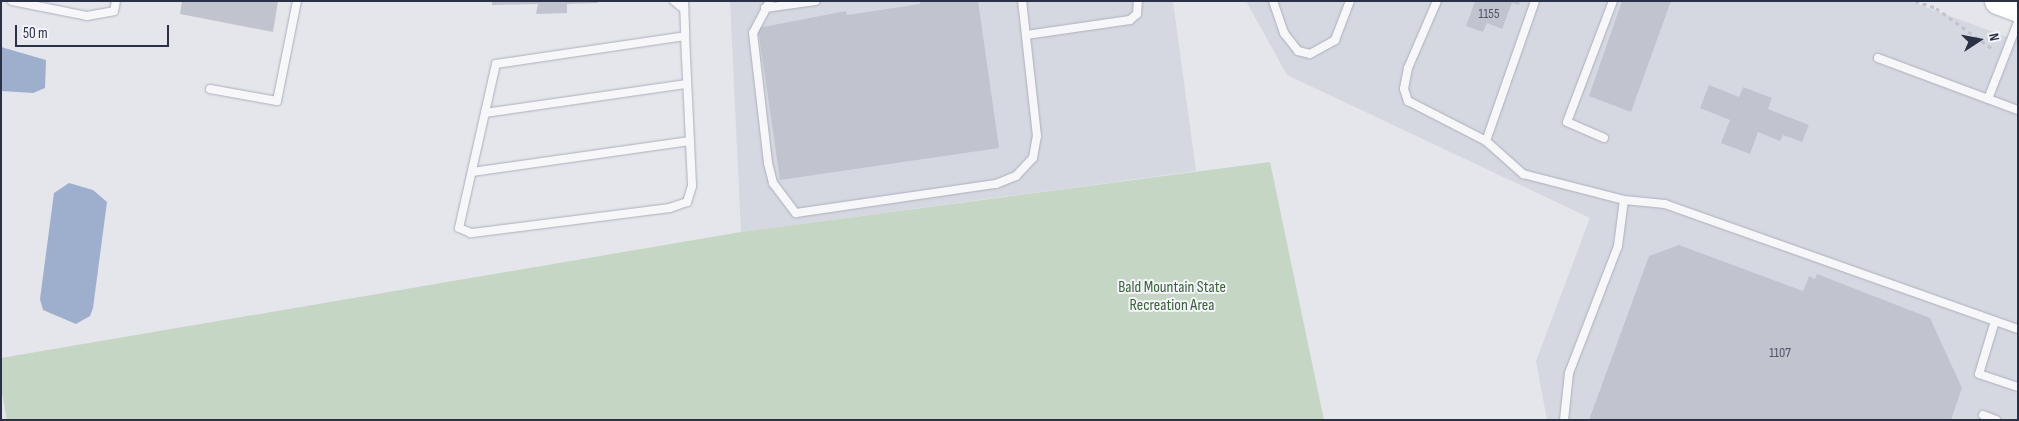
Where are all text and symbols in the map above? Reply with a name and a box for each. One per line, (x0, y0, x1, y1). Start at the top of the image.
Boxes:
house number: 1155 (1478, 6, 1500, 22)
scale bar (18, 15, 171, 47)
north arrow (1954, 15, 2004, 65)
text: 50 m (23, 24, 48, 43)
text: N (1985, 32, 2003, 42)
park label: Bald Mountain State Recreation Area (1118, 278, 1226, 316)
house number: 1107 (1769, 345, 1791, 361)

